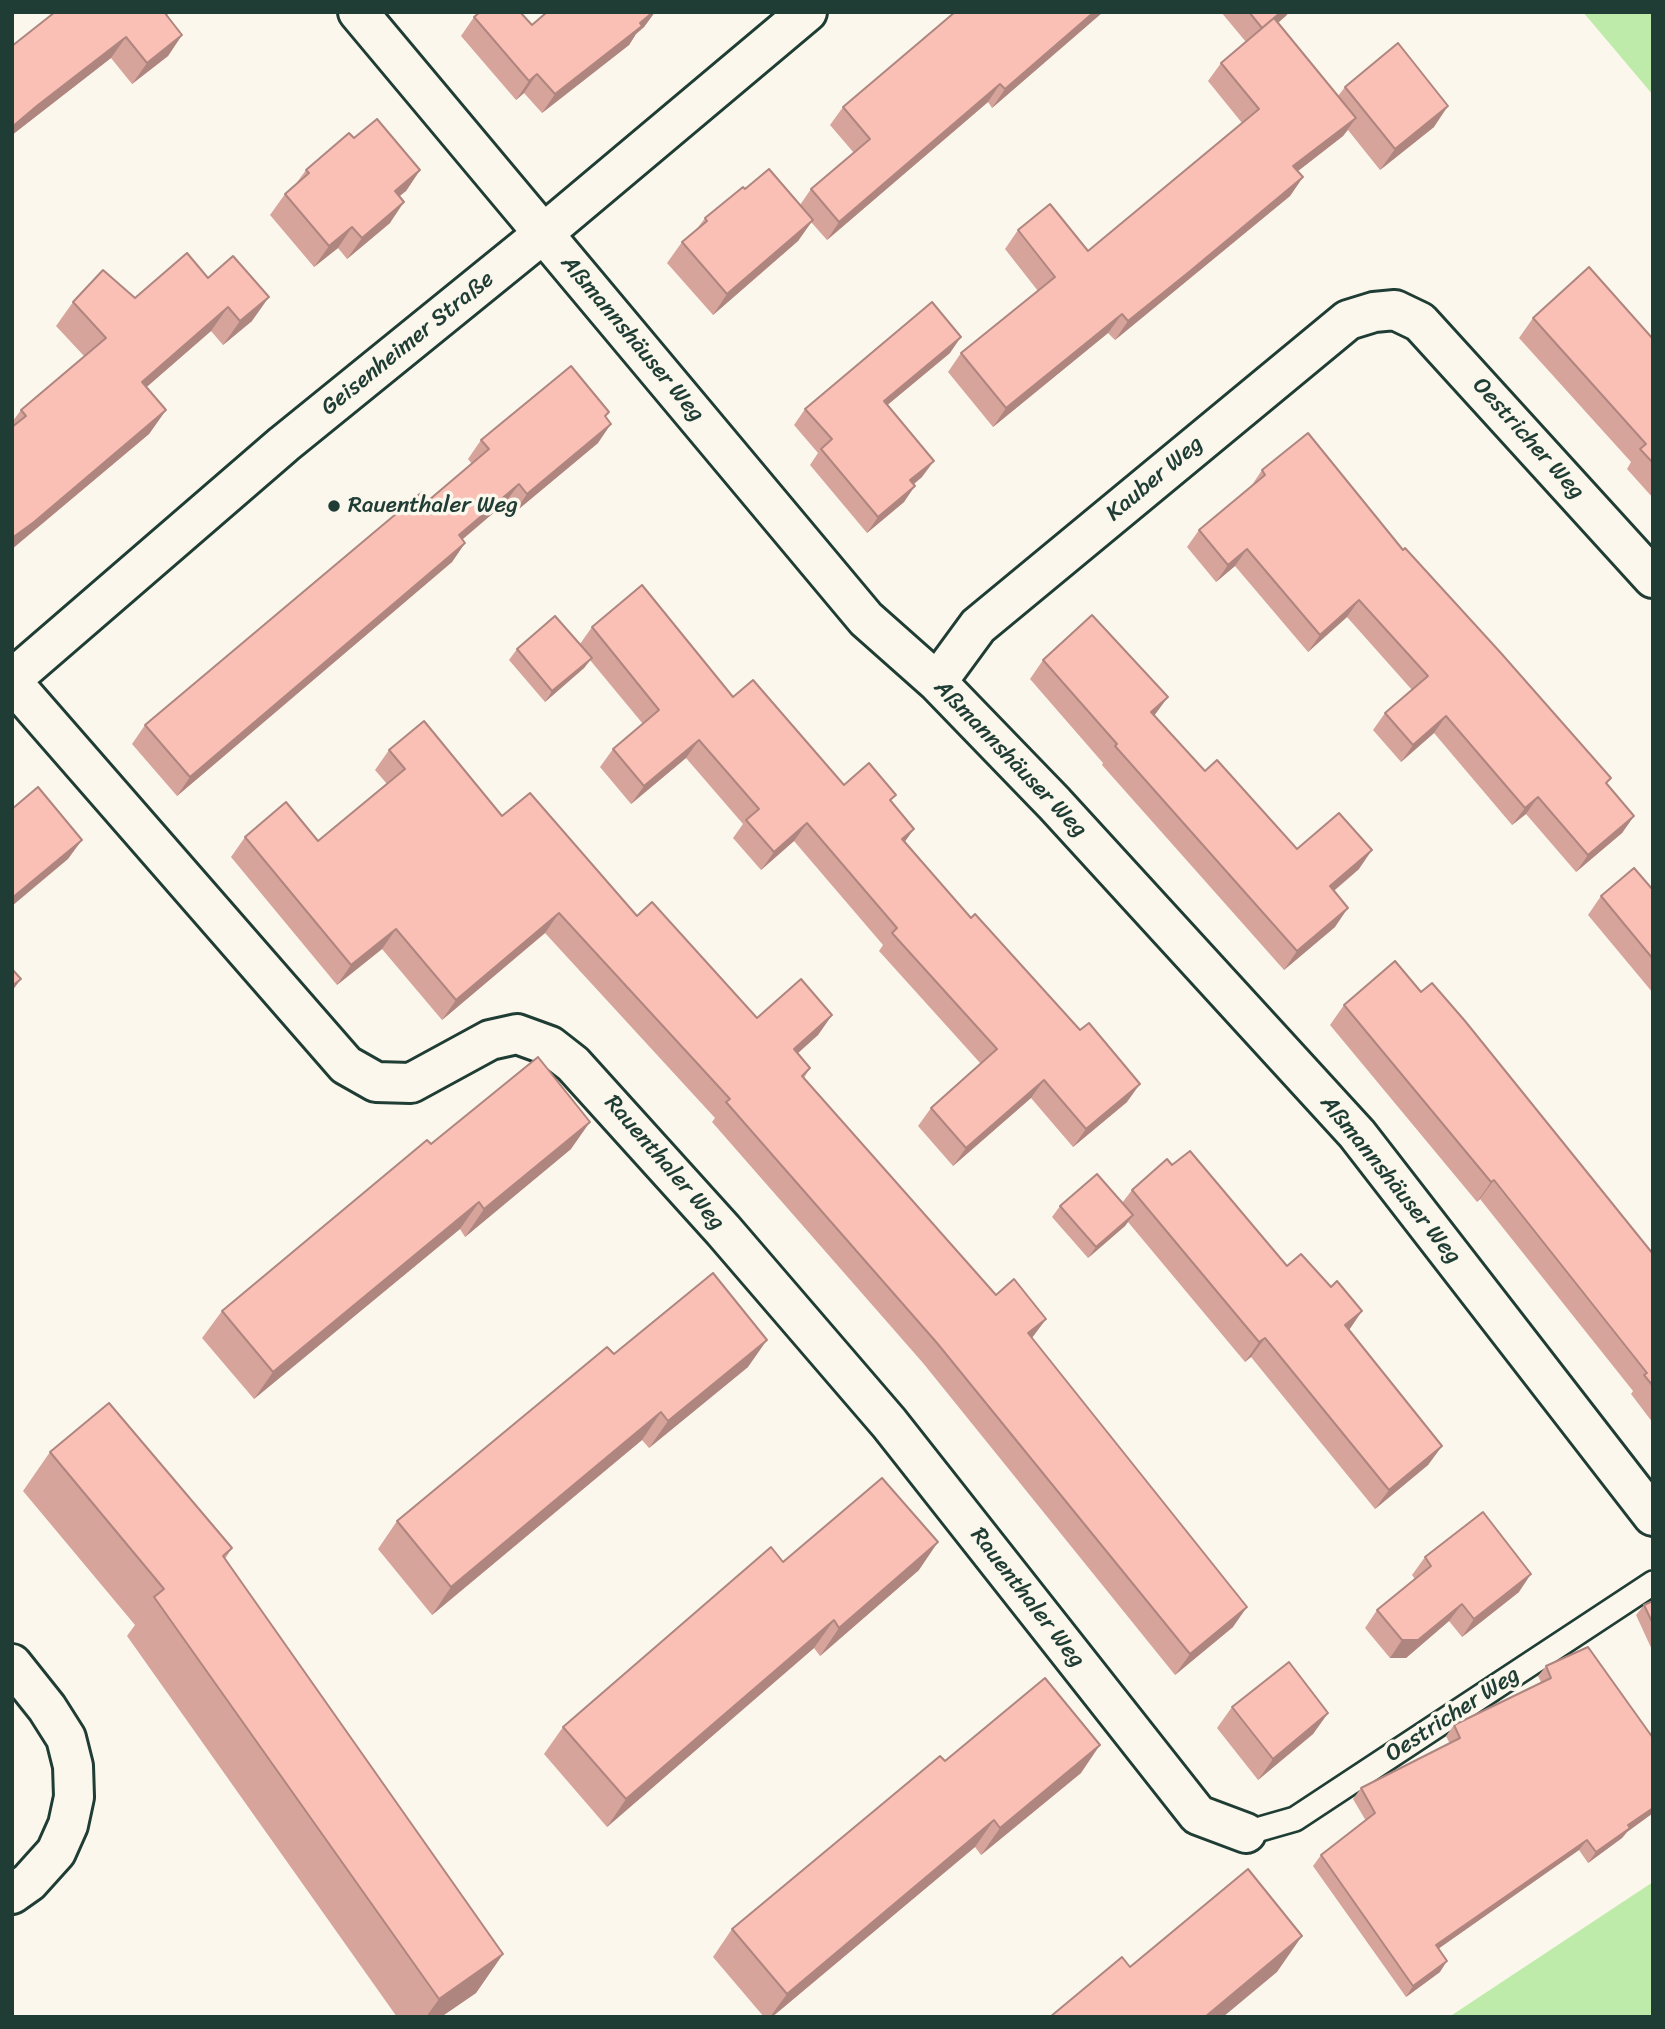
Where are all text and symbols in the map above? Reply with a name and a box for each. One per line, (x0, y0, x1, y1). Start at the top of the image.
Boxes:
street label: Aßmannshäuser Weg (554, 250, 710, 428)
street label: Geisenheimer Straße (316, 266, 500, 422)
street label: Oestricher Weg (1466, 372, 1590, 506)
street label: Kauber Weg (1101, 430, 1209, 528)
place label: Rauenthaler Weg (348, 492, 518, 520)
marker: Rauenthaler Weg (326, 498, 342, 514)
street label: Aßmannshäuser Weg (928, 674, 1092, 844)
street label: Rauenthaler Weg (598, 1090, 730, 1236)
street label: Aßmannshäuser Weg (1314, 1090, 1466, 1270)
street label: Rauenthaler Weg (964, 1523, 1090, 1673)
street label: Oestricher Weg (1381, 1661, 1525, 1769)

